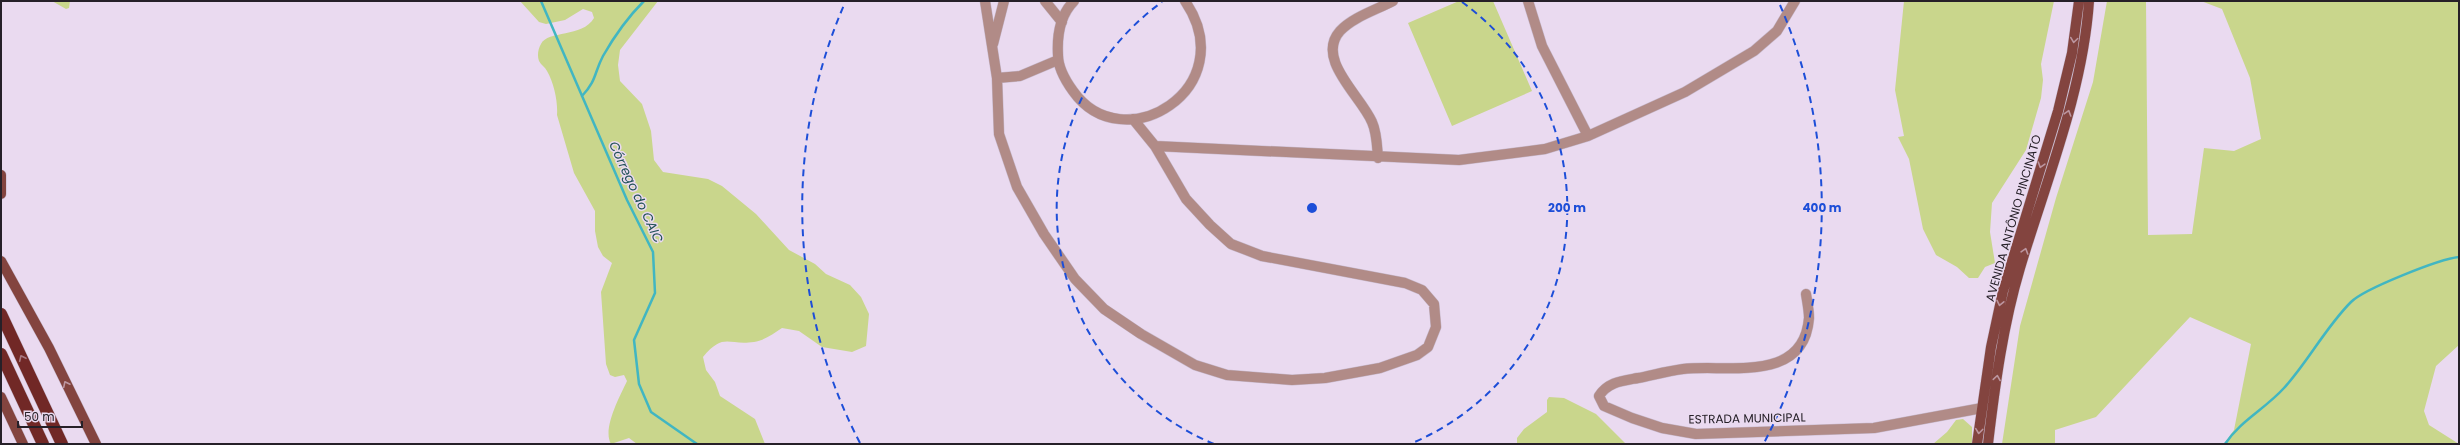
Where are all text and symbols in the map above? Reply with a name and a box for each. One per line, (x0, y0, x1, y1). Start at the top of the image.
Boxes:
one-way arrow (2070, 37, 2079, 43)
one-way arrow (2063, 110, 2072, 117)
street label: AVENIDA ANTÔNIO PINCINATO (1981, 133, 2045, 303)
water label: Córrego do CAIC (604, 138, 668, 246)
one-way arrow (2037, 162, 2046, 169)
text: 200 m (1548, 199, 1586, 216)
text: 400 m (1802, 199, 1842, 216)
centre of rings (1305, 201, 1319, 215)
one-way arrow (2020, 248, 2029, 255)
one-way arrow (1997, 300, 2005, 306)
one-way arrow (19, 354, 27, 362)
one-way arrow (1992, 375, 2001, 381)
one-way arrow (63, 380, 71, 388)
scale bar (18, 403, 82, 429)
text: 50 m (24, 408, 55, 425)
street label: ESTRADA MUNICIPAL (1688, 408, 1806, 428)
one-way arrow (1975, 428, 1984, 435)

